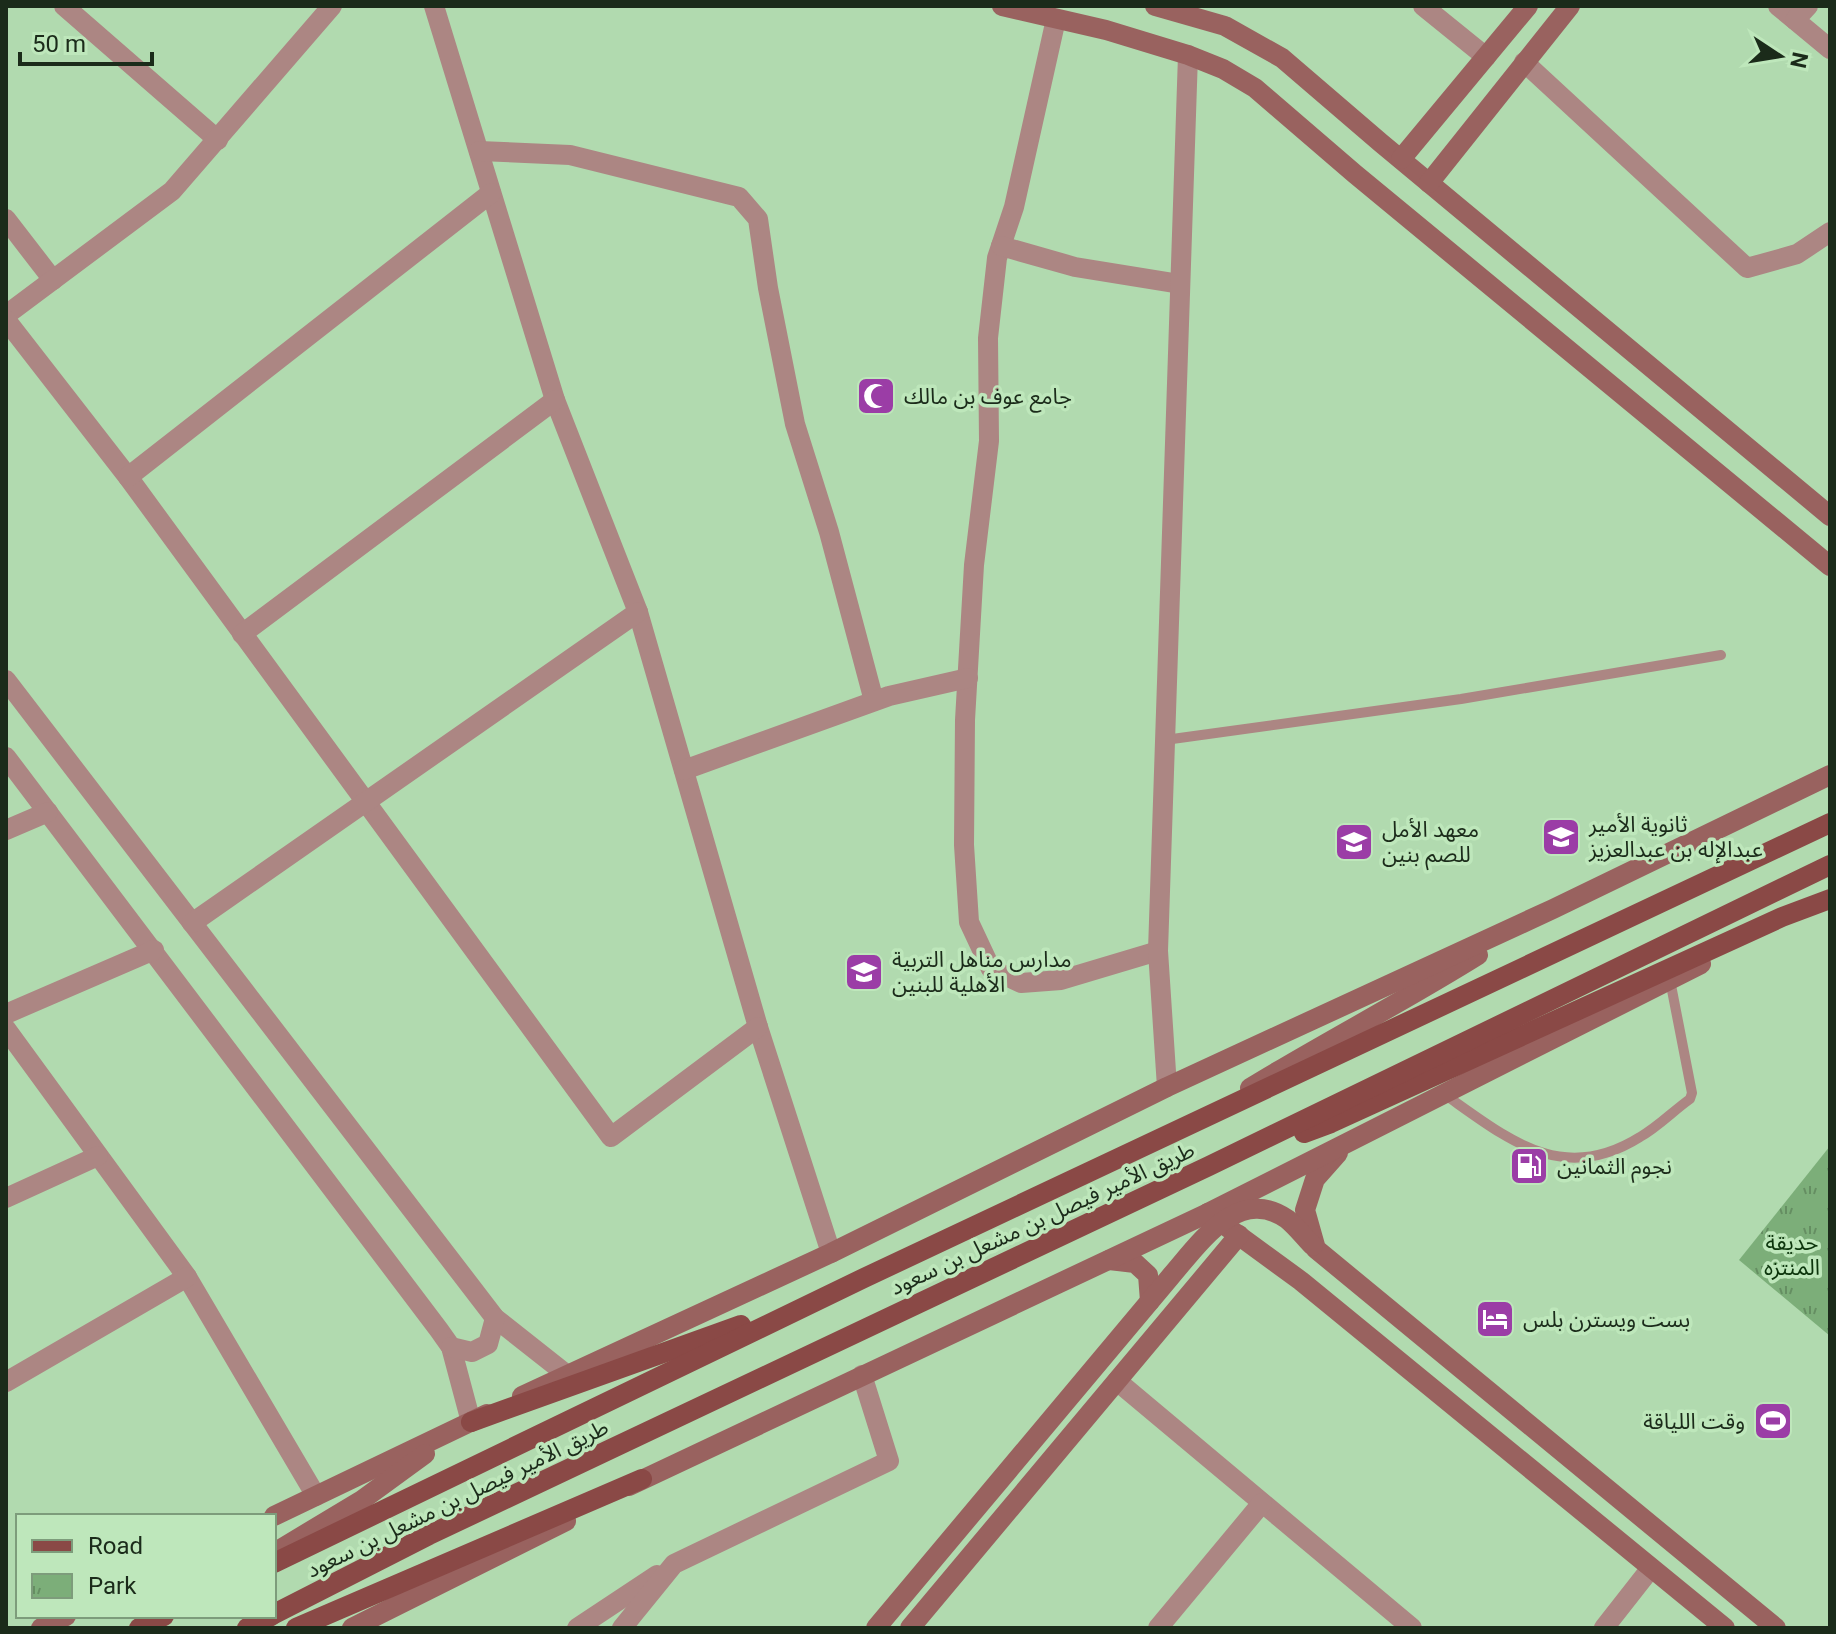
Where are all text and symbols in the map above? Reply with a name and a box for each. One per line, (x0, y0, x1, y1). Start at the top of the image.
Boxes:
scale bar (20, 16, 152, 66)
north arrow (1740, 16, 1820, 96)
text: 50 m (32, 30, 86, 58)
text: N (1785, 50, 1813, 70)
mosque icon: جامع عوف بن مالك (855, 375, 897, 417)
place label: جامع عوف بن مالك (904, 384, 1072, 413)
place label: ثانوية الأمير عبدالإله بن عبدالعزيز (1588, 812, 1763, 864)
school or university icon: ثانوية الأمير عبدالإله بن عبدالعزيز (1540, 816, 1582, 858)
place label: معهد الأمل للصم بنين (1382, 817, 1479, 871)
school or university icon: معهد الأمل للصم بنين (1333, 821, 1375, 863)
place label: مدارس مناهل التربية الأهلية للبنين (892, 947, 1072, 997)
school or university icon: مدارس مناهل التربية الأهلية للبنين (843, 951, 885, 993)
street label: طريق الأمير فيصل بن مشعل بن سعود (886, 1137, 1199, 1301)
fuel station icon: نجوم الثمانين (1508, 1145, 1550, 1187)
place label: نجوم الثمانين (1557, 1154, 1672, 1183)
park label: حديقة المنتزه (1764, 1230, 1820, 1280)
hotel icon: بست ويسترن بلس (1474, 1298, 1516, 1340)
place label: بست ويسترن بلس (1523, 1307, 1690, 1332)
sports icon: وقت اللياقة (1752, 1400, 1794, 1442)
place label: وقت اللياقة (1643, 1409, 1745, 1434)
street label: طريق الأمير فيصل بن مشعل بن سعود (302, 1414, 613, 1584)
legend (16, 1514, 276, 1618)
text: Road (88, 1532, 143, 1560)
text: Park (88, 1572, 137, 1600)

